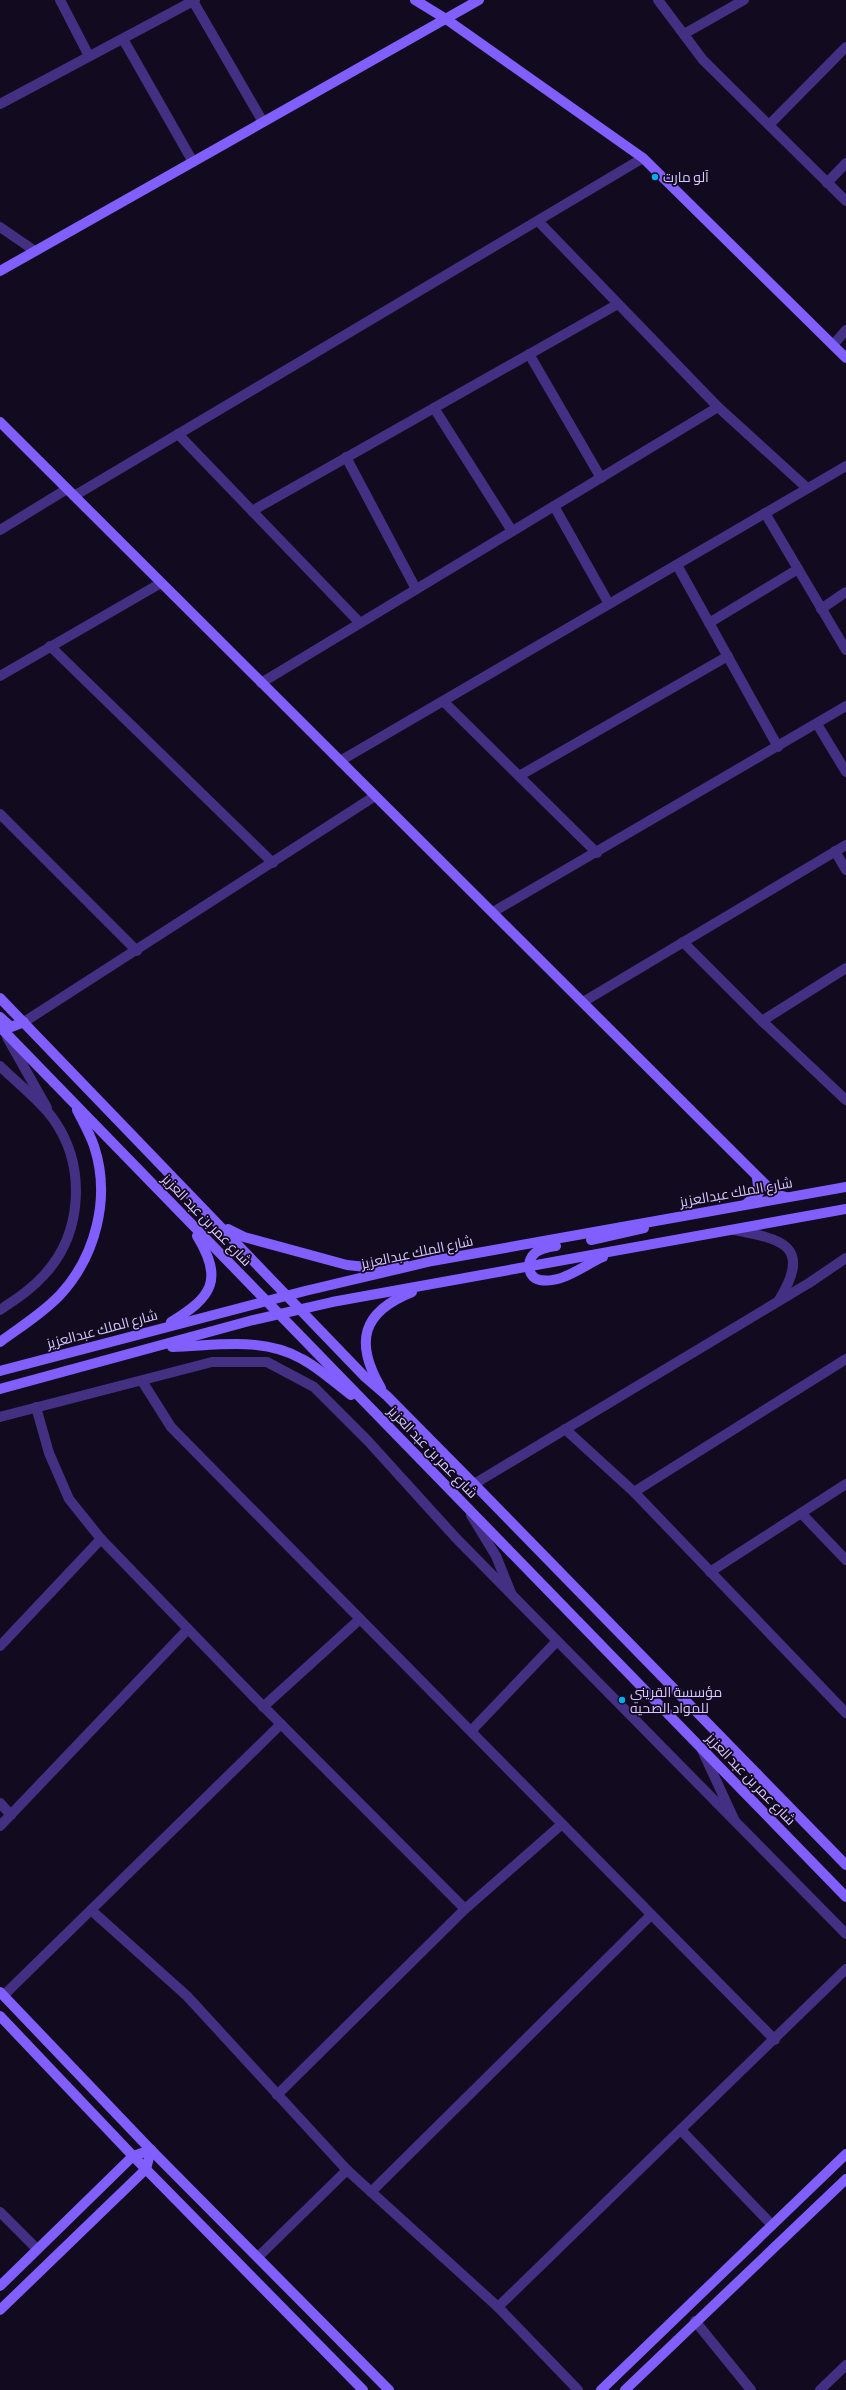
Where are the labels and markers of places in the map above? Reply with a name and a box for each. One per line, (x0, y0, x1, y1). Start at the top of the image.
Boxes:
place label: آلو مارت (663, 170, 709, 185)
marker: آلو مارت (650, 172, 660, 182)
place label: مؤسسة القريني للمواد الصحيه (630, 1686, 722, 1716)
marker: مؤسسة القريني للمواد الصحيه (617, 1695, 627, 1705)

